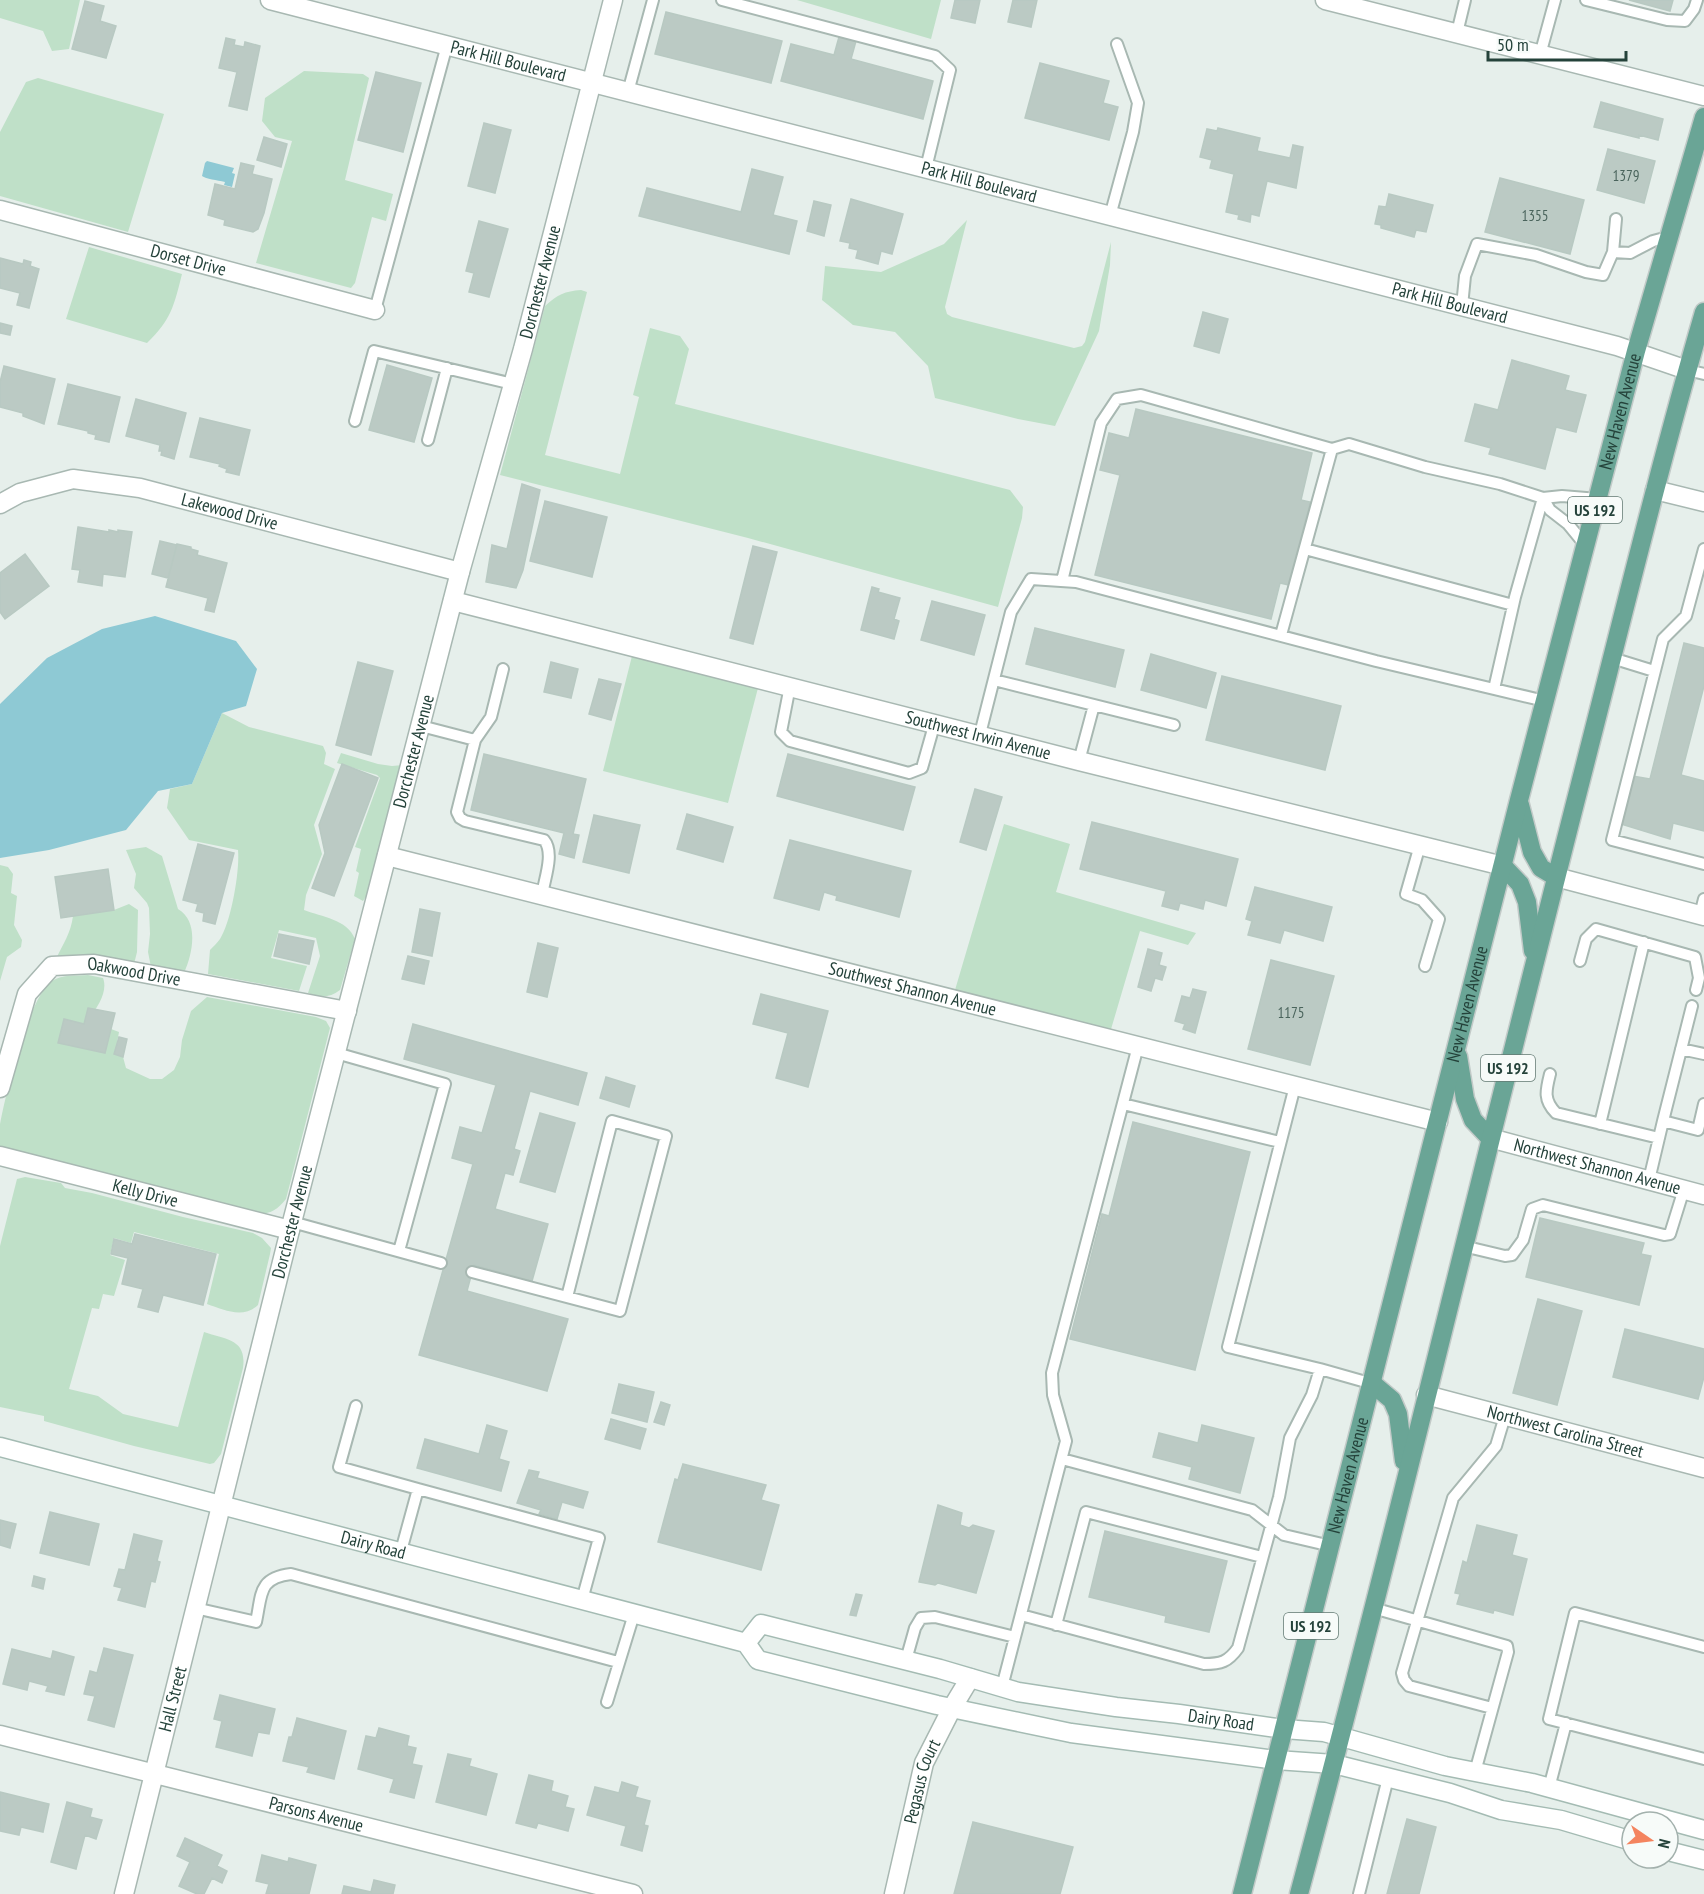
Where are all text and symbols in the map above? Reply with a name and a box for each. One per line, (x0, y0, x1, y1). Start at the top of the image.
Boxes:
scale bar (1488, 24, 1626, 62)
text: 50 m (1497, 33, 1529, 56)
street label: Park Hill Boulevard (448, 35, 569, 87)
street label: Park Hill Boulevard (919, 156, 1039, 207)
house number: 1379 (1612, 166, 1640, 185)
house number: 1355 (1521, 206, 1549, 225)
street label: Dorchester Avenue (514, 223, 565, 341)
street label: Dorset Drive (148, 239, 229, 281)
street label: Park Hill Boulevard (1390, 277, 1510, 328)
street label: New Haven Avenue (1594, 351, 1646, 472)
street label: Lakewood Drive (179, 487, 281, 535)
road number: US 192 (1568, 497, 1622, 523)
street label: Dorchester Avenue (388, 692, 439, 810)
street label: Southwest Irwin Avenue (903, 705, 1053, 764)
street label: New Haven Avenue (1441, 943, 1493, 1065)
street label: Oakwood Drive (87, 952, 183, 991)
street label: Southwest Shannon Avenue (826, 956, 999, 1021)
house number: 1175 (1277, 1003, 1305, 1022)
road number: US 192 (1481, 1055, 1535, 1081)
street label: Northwest Shannon Avenue (1511, 1133, 1683, 1199)
street label: Dorchester Avenue (266, 1162, 317, 1281)
street label: Kelly Drive (110, 1173, 181, 1212)
street label: Northwest Carolina Street (1485, 1400, 1646, 1463)
street label: New Haven Avenue (1322, 1415, 1373, 1536)
street label: Dairy Road (338, 1525, 408, 1564)
road number: US 192 (1284, 1613, 1338, 1639)
street label: Hall Street (153, 1664, 191, 1734)
street label: Dairy Road (1187, 1703, 1255, 1736)
street label: Pegasus Court (898, 1735, 945, 1826)
street label: Parsons Avenue (267, 1791, 366, 1837)
north arrow (1620, 1810, 1680, 1870)
text: N (1654, 1837, 1675, 1850)

